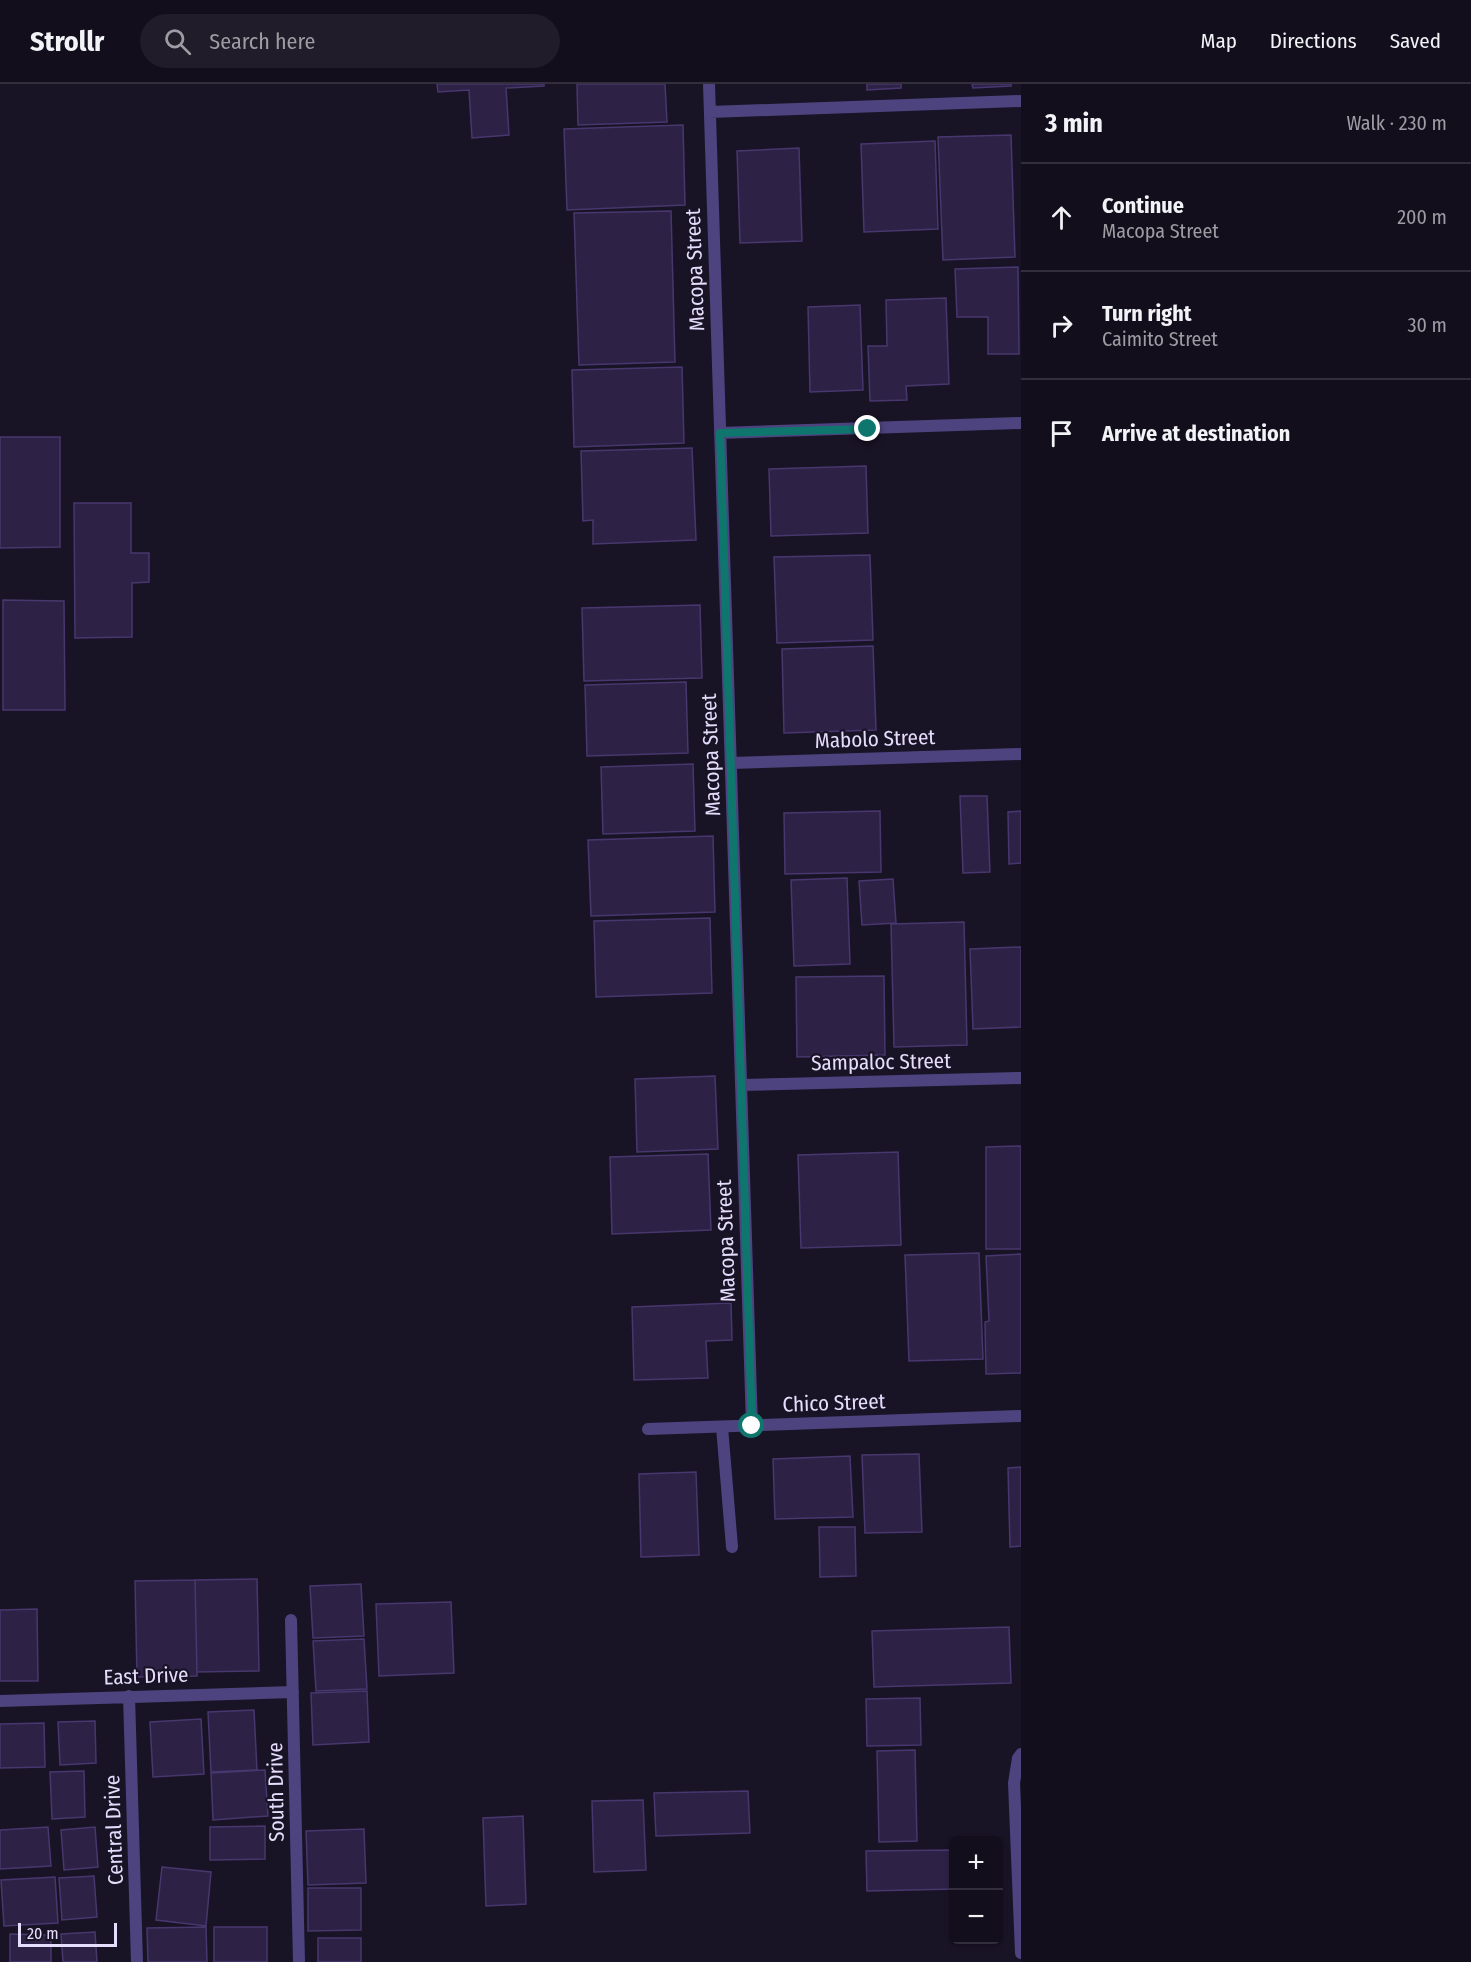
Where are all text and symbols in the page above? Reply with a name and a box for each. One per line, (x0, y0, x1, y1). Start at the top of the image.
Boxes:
search box (140, 14, 560, 68)
text: Strollr (30, 25, 104, 58)
icon: search (161, 25, 194, 58)
text: Search here (209, 28, 315, 55)
text: Map (1200, 28, 1237, 54)
text: Directions (1270, 28, 1357, 54)
text: Saved (1390, 28, 1441, 54)
text: 3 min (1045, 108, 1103, 139)
text: Walk · 230 m (1346, 111, 1447, 135)
text: Continue (1102, 192, 1184, 219)
icon: ahead (1045, 201, 1078, 234)
text: 200 m (1397, 205, 1447, 229)
street label: Macopa Street (680, 208, 710, 332)
text: Macopa Street (1102, 219, 1219, 243)
text: Turn right (1102, 300, 1191, 327)
icon: right (1045, 309, 1078, 342)
text: 30 m (1407, 313, 1447, 337)
text: Caimito Street (1102, 327, 1218, 351)
route end (854, 415, 880, 441)
icon: arrive (1045, 417, 1078, 450)
text: Arrive at destination (1102, 420, 1290, 447)
street label: Macopa Street (696, 693, 726, 817)
street label: Mabolo Street (814, 724, 936, 754)
street label: Sampaloc Street (811, 1048, 951, 1076)
street label: Macopa Street (711, 1179, 741, 1303)
street label: Chico Street (782, 1388, 886, 1418)
route start (738, 1412, 764, 1438)
street label: East Drive (103, 1662, 189, 1690)
street label: South Drive (262, 1742, 290, 1842)
street label: Central Drive (99, 1774, 129, 1886)
map controls (949, 1836, 1003, 1944)
button: + (949, 1836, 1003, 1890)
button: − (949, 1890, 1003, 1944)
scale bar (18, 1920, 117, 1948)
text: 20 m (27, 1924, 58, 1943)

